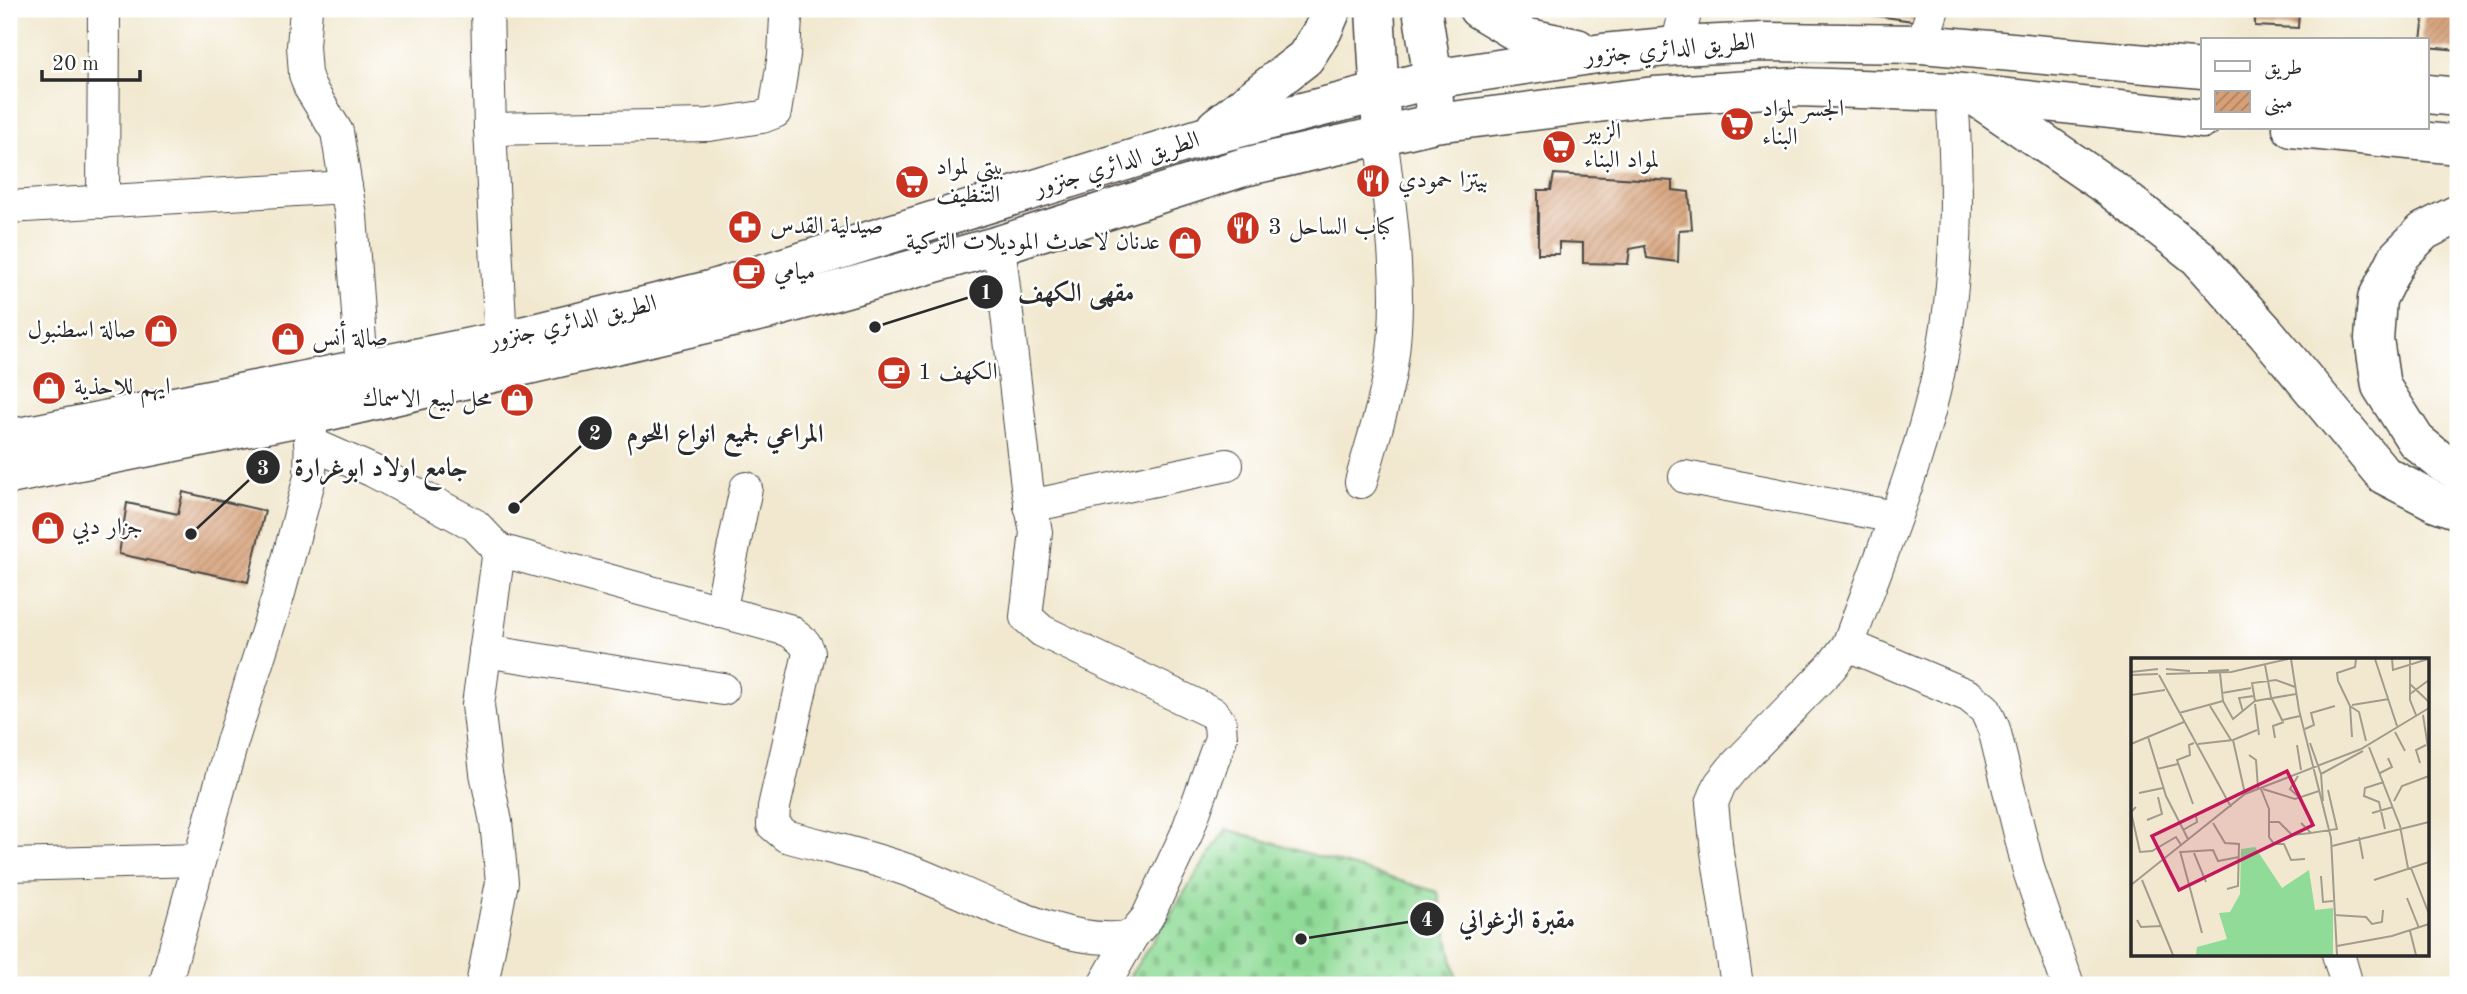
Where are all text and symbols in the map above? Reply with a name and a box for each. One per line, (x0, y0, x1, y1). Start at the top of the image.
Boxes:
street label: الطريق الدائري جنزور (1582, 31, 1757, 75)
scale bar (42, 38, 140, 82)
legend (2201, 38, 2428, 130)
text: 20 m (52, 54, 99, 75)
text: طريق (2264, 58, 2302, 80)
text: مبنى (2264, 92, 2293, 116)
place label: الجسر لمواد البناء (1762, 98, 1844, 150)
supermarket icon: الجسر لمواد البناء (1718, 105, 1756, 143)
place label: الزبير لمواد البناء (1581, 120, 1659, 174)
street label: الطريق الدائري جنزور (1030, 128, 1204, 207)
supermarket icon: الزبير لمواد البناء (1540, 128, 1578, 166)
place label: بيتي لمواد التنظيف (936, 156, 1004, 208)
restaurant icon: بيتزا حمودي (1354, 162, 1392, 200)
supermarket icon: بيتي لمواد التنظيف (893, 163, 931, 201)
place label: بيتزا حمودي (1398, 169, 1488, 198)
pharmacy icon: صيدلية القدس (726, 208, 764, 246)
restaurant icon: كباب الساحل 3 (1224, 209, 1262, 247)
place label: صيدلية القدس (770, 215, 883, 239)
place label: كباب الساحل 3 (1268, 216, 1395, 243)
shop icon: عدنان لاحدث الموديلات التركية (1166, 224, 1204, 262)
place label: عدنان لاحدث الموديلات التركية (906, 230, 1160, 256)
cafe icon: ميامي (730, 254, 768, 292)
place label: ميامي (774, 261, 815, 290)
callout: مقهى الكهف (969, 268, 1148, 315)
text: مقهى الكهف (1018, 280, 1134, 310)
text: 1 (980, 283, 992, 304)
street label: الطريق الدائري جنزور (485, 292, 660, 359)
shop icon: صالة اسطنبول (142, 312, 180, 350)
place label: صالة اسطنبول (27, 319, 136, 344)
shop icon: صالة أنس (269, 320, 307, 358)
place label: صالة أنس (312, 320, 388, 353)
cafe icon: الكهف 1 (875, 354, 913, 392)
place label: الكهف 1 (918, 360, 998, 385)
shop icon: ايهم للاحذية (30, 369, 68, 407)
place label: ايهم للاحذية (74, 376, 171, 408)
shop icon: محل لبيع اﻻسماك (498, 381, 536, 419)
place label: محل لبيع اﻻسماك (362, 386, 492, 420)
callout: المراعي لجميع انواع اللحوم (577, 409, 838, 456)
text: المراعي لجميع انواع اللحوم (626, 421, 824, 457)
text: 2 (589, 424, 601, 445)
callout: جامع اولاد ابوغرارة (245, 444, 482, 491)
text: جامع اولاد ابوغرارة (294, 454, 468, 491)
text: 3 (257, 459, 269, 480)
shop icon: جزار دبي (29, 509, 67, 547)
place label: جزار دبي (72, 516, 143, 545)
inset map (2131, 658, 2428, 956)
callout: مقبرة الزغواني (1410, 895, 1589, 942)
text: مقبرة الزغواني (1458, 907, 1575, 941)
text: 4 (1421, 910, 1433, 931)

